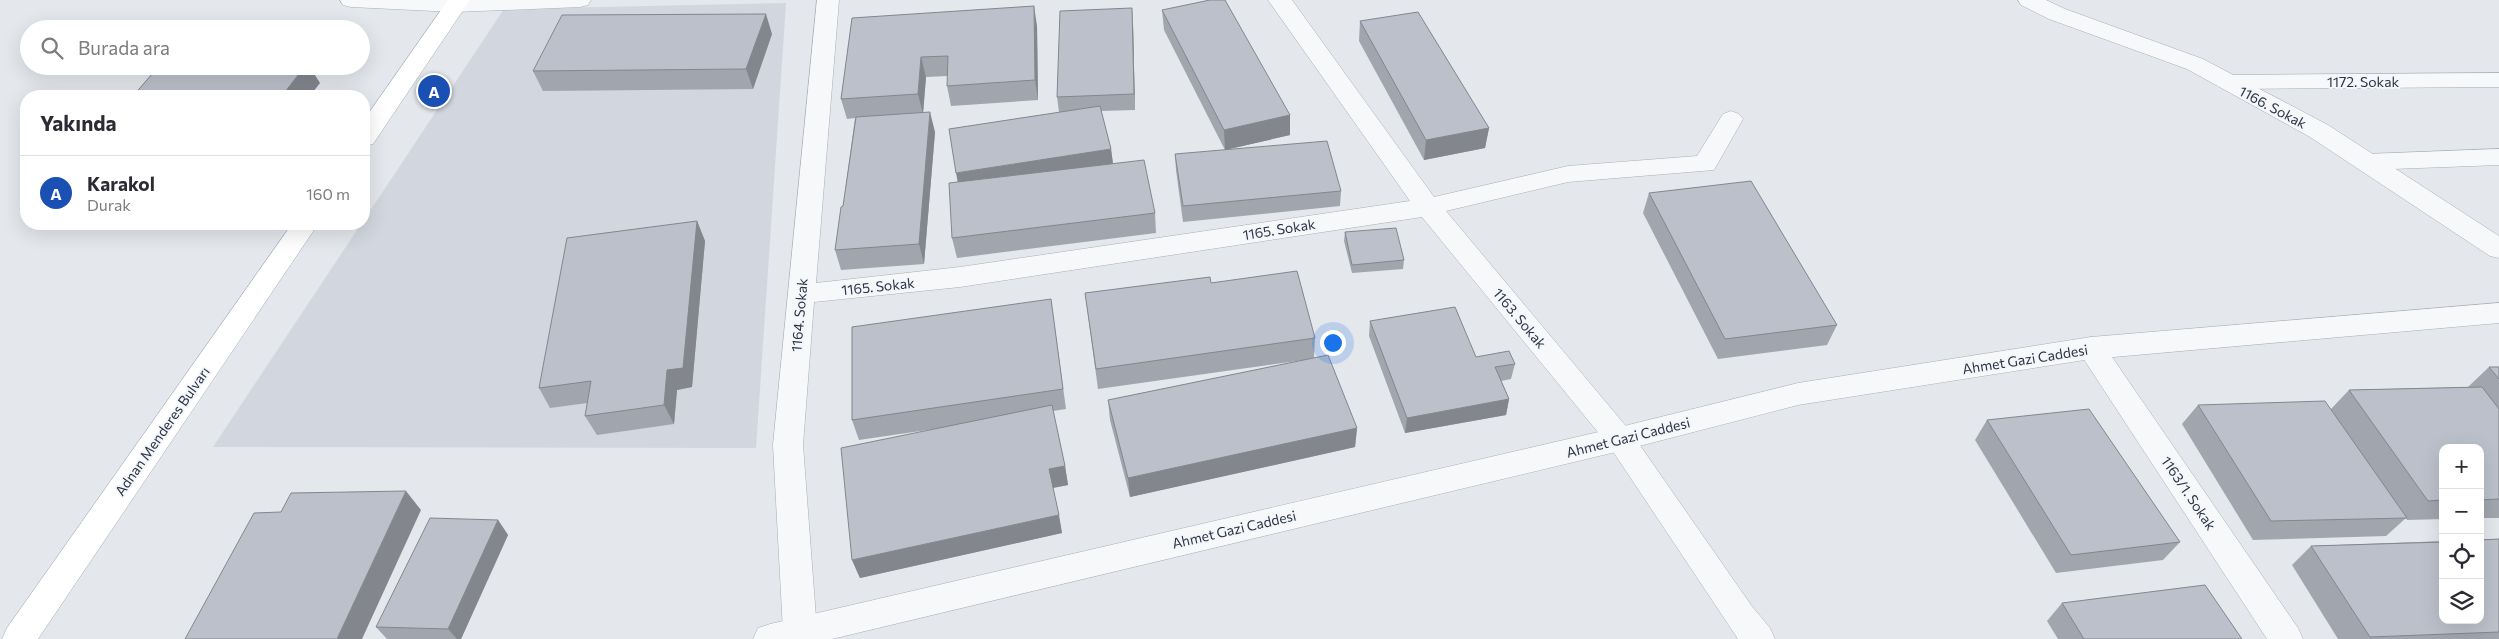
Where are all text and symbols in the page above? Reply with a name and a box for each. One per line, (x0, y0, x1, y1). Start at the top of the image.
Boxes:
search box (20, 20, 370, 75)
icon: search (38, 34, 66, 62)
text: Burada ara (78, 36, 170, 59)
pin: A (418, 72, 450, 110)
street label: 1172. Sokak (2327, 73, 2400, 90)
street label: 1166. Sokak (2236, 82, 2310, 132)
text: Yakında (40, 110, 117, 135)
text: Karakol (87, 172, 155, 195)
text: A (50, 184, 62, 203)
text: 160 m (306, 184, 350, 203)
text: Durak (87, 195, 131, 214)
street label: 1165. Sokak (1241, 215, 1317, 243)
street label: 1165. Sokak (841, 274, 916, 298)
street label: 1164. Sokak (787, 277, 811, 353)
street label: 1163. Sokak (1490, 284, 1550, 352)
your location (1320, 330, 1346, 356)
street label: Ahmet Gazi Caddesi (1961, 341, 2089, 377)
street label: Adnan Menderes Bulvarı (111, 363, 213, 499)
street label: Ahmet Gazi Caddesi (1564, 413, 1692, 461)
map controls (2439, 444, 2484, 624)
button: + (2439, 444, 2484, 489)
street label: 1163/1. Sokak (2158, 453, 2220, 533)
button: − (2439, 489, 2484, 534)
street label: Ahmet Gazi Caddesi (1170, 506, 1298, 552)
button: locate (2439, 534, 2484, 579)
button: layers (2439, 579, 2484, 624)

